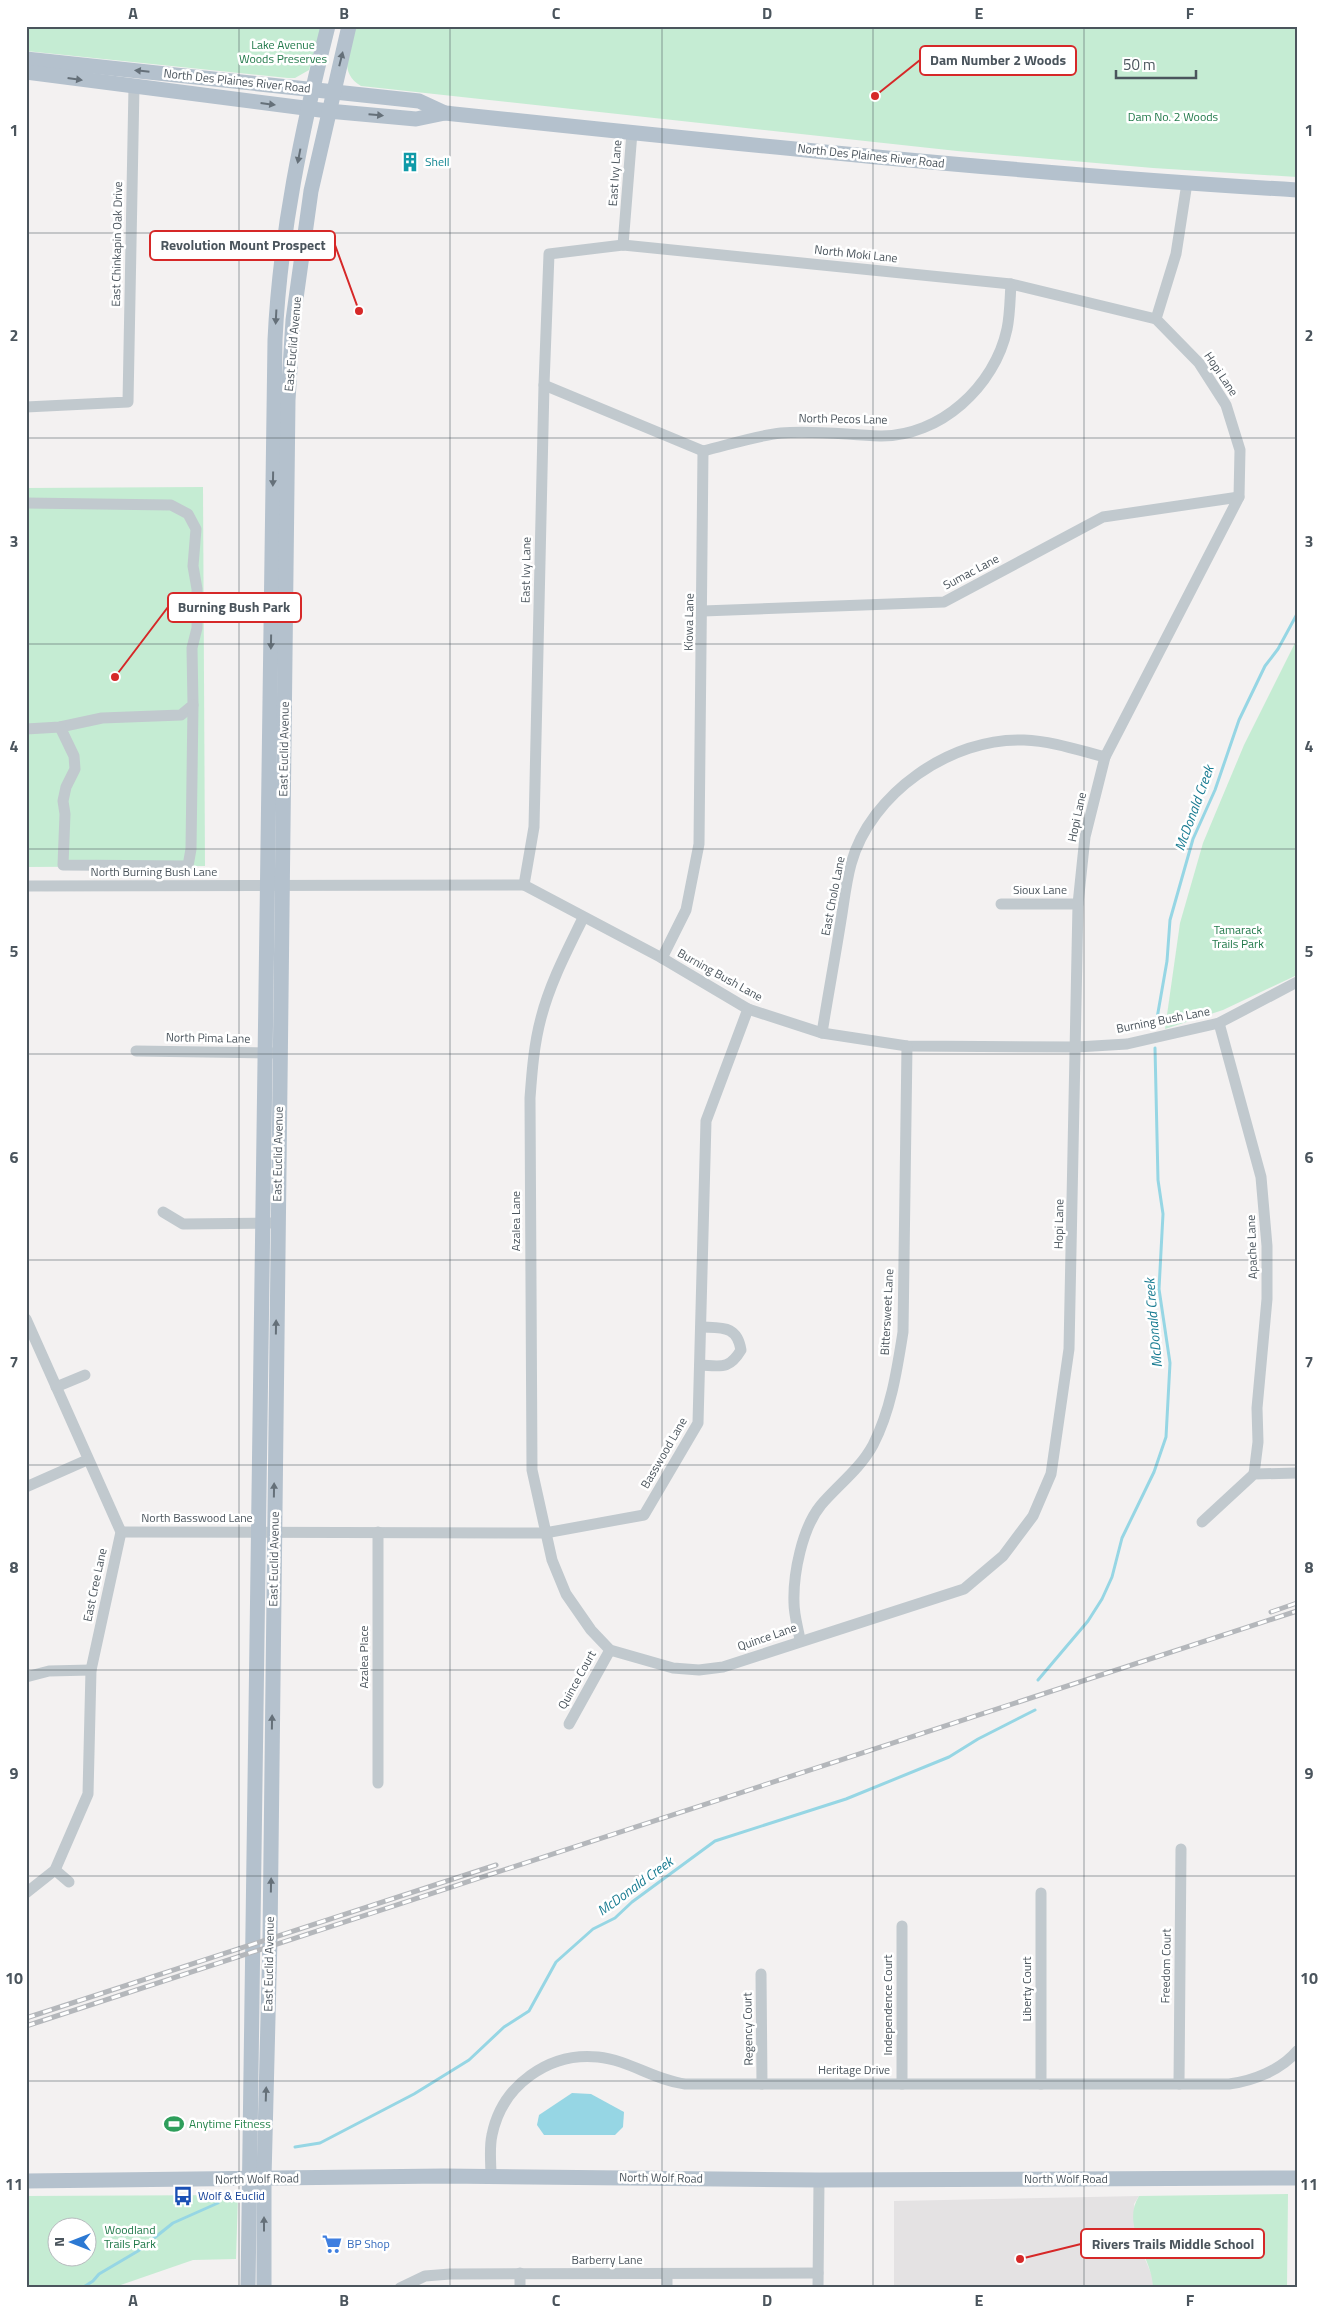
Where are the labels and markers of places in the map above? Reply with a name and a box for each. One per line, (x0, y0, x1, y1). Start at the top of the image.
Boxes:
callout: Dam Number 2 Woods (920, 46, 1076, 75)
building icon: Shell (399, 151, 421, 173)
place label: Shell (425, 152, 450, 171)
callout: Revolution Mount Prospect (150, 231, 335, 260)
callout: Burning Bush Park (168, 593, 301, 622)
sports icon: Anytime Fitness (163, 2113, 185, 2135)
place label: Anytime Fitness (189, 2114, 271, 2133)
bus stop icon: Wolf & Euclid (172, 2185, 194, 2207)
place label: Wolf & Euclid (198, 2186, 265, 2205)
callout: Rivers Trails Middle School (1081, 2229, 1264, 2258)
supermarket icon: BP Shop (321, 2233, 343, 2255)
place label: BP Shop (347, 2234, 390, 2253)

